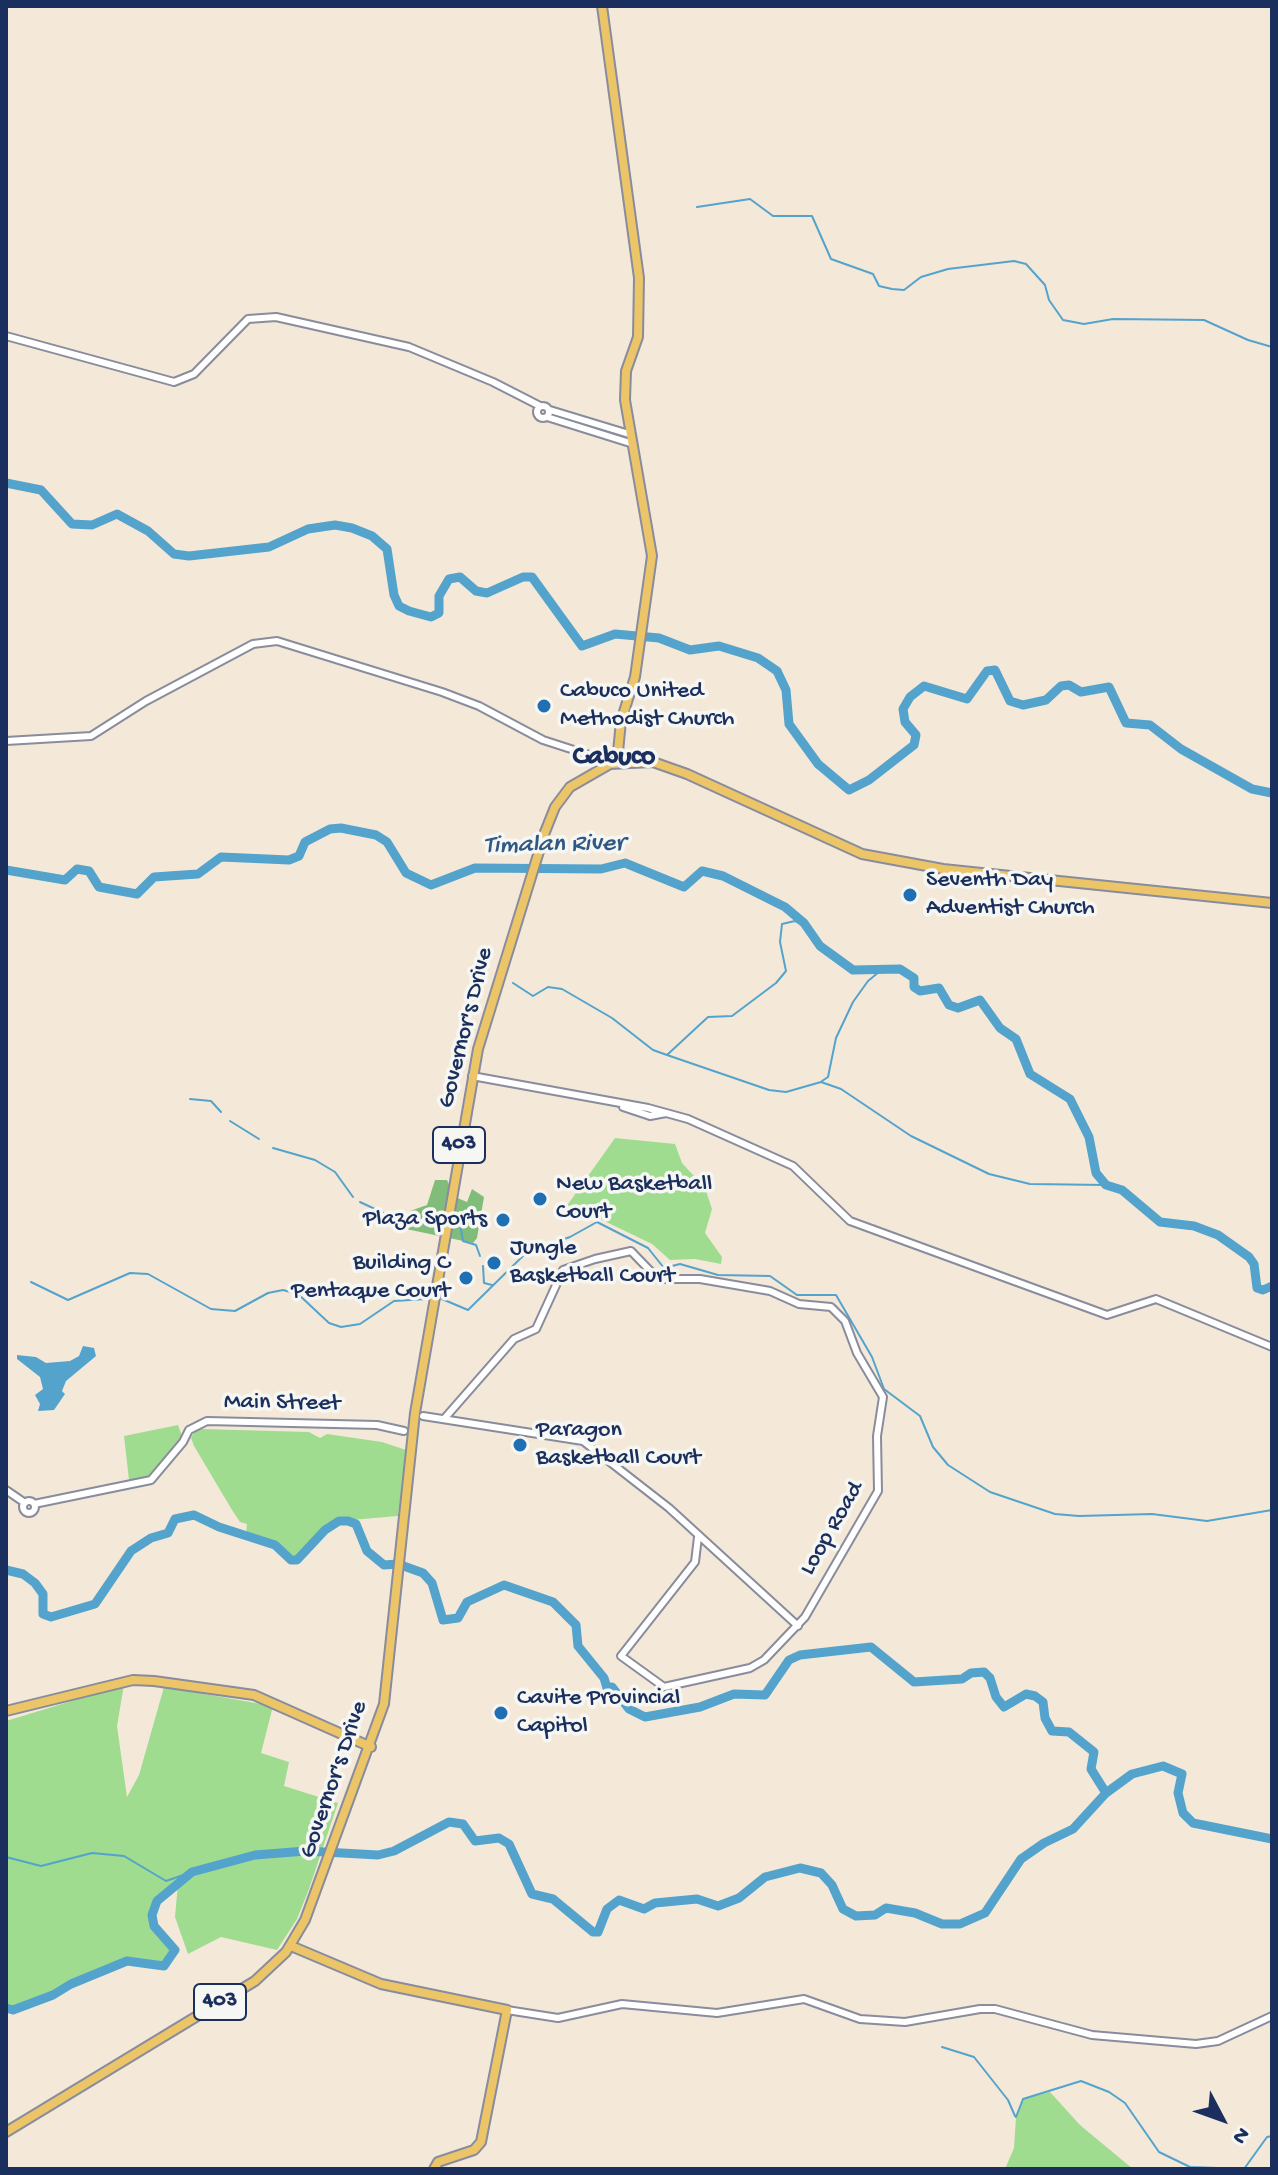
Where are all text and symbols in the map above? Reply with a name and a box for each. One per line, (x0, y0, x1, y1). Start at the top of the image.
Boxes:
place label: Cabuco United Methodist Church (560, 678, 734, 734)
marker: Cabuco United Methodist Church (535, 697, 553, 715)
district label: Cabuco (573, 742, 655, 776)
water label: Timalan River (483, 829, 625, 863)
place label: Seventh Day Adventist Church (926, 867, 1095, 923)
marker: Seventh Day Adventist Church (901, 886, 919, 904)
street label: Governor's Drive (433, 945, 501, 1111)
road number: 403 (433, 1127, 485, 1163)
place label: New Basketball Court (556, 1171, 712, 1227)
marker: New Basketball Court (531, 1190, 549, 1208)
place label: Plaza Sports (363, 1206, 487, 1234)
marker: Plaza Sports (494, 1211, 512, 1229)
place label: Jungle Basketball Court (510, 1235, 675, 1291)
place label: Building C Pentaque Court (291, 1250, 450, 1306)
marker: Jungle Basketball Court (485, 1254, 503, 1272)
marker: Building C Pentaque Court (457, 1269, 475, 1287)
street label: Main Street (224, 1389, 340, 1419)
place label: Paragon Basketball Court (536, 1417, 701, 1473)
marker: Paragon Basketball Court (511, 1436, 529, 1454)
street label: Loop Road (795, 1477, 871, 1581)
place label: Cavite Provincial Capitol (517, 1685, 680, 1741)
street label: Governor's Drive (295, 1698, 375, 1862)
marker: Cavite Provincial Capitol (492, 1704, 510, 1722)
road number: 403 (194, 1984, 246, 2020)
north arrow (1182, 2079, 1262, 2159)
text: N (1226, 2121, 1255, 2149)

